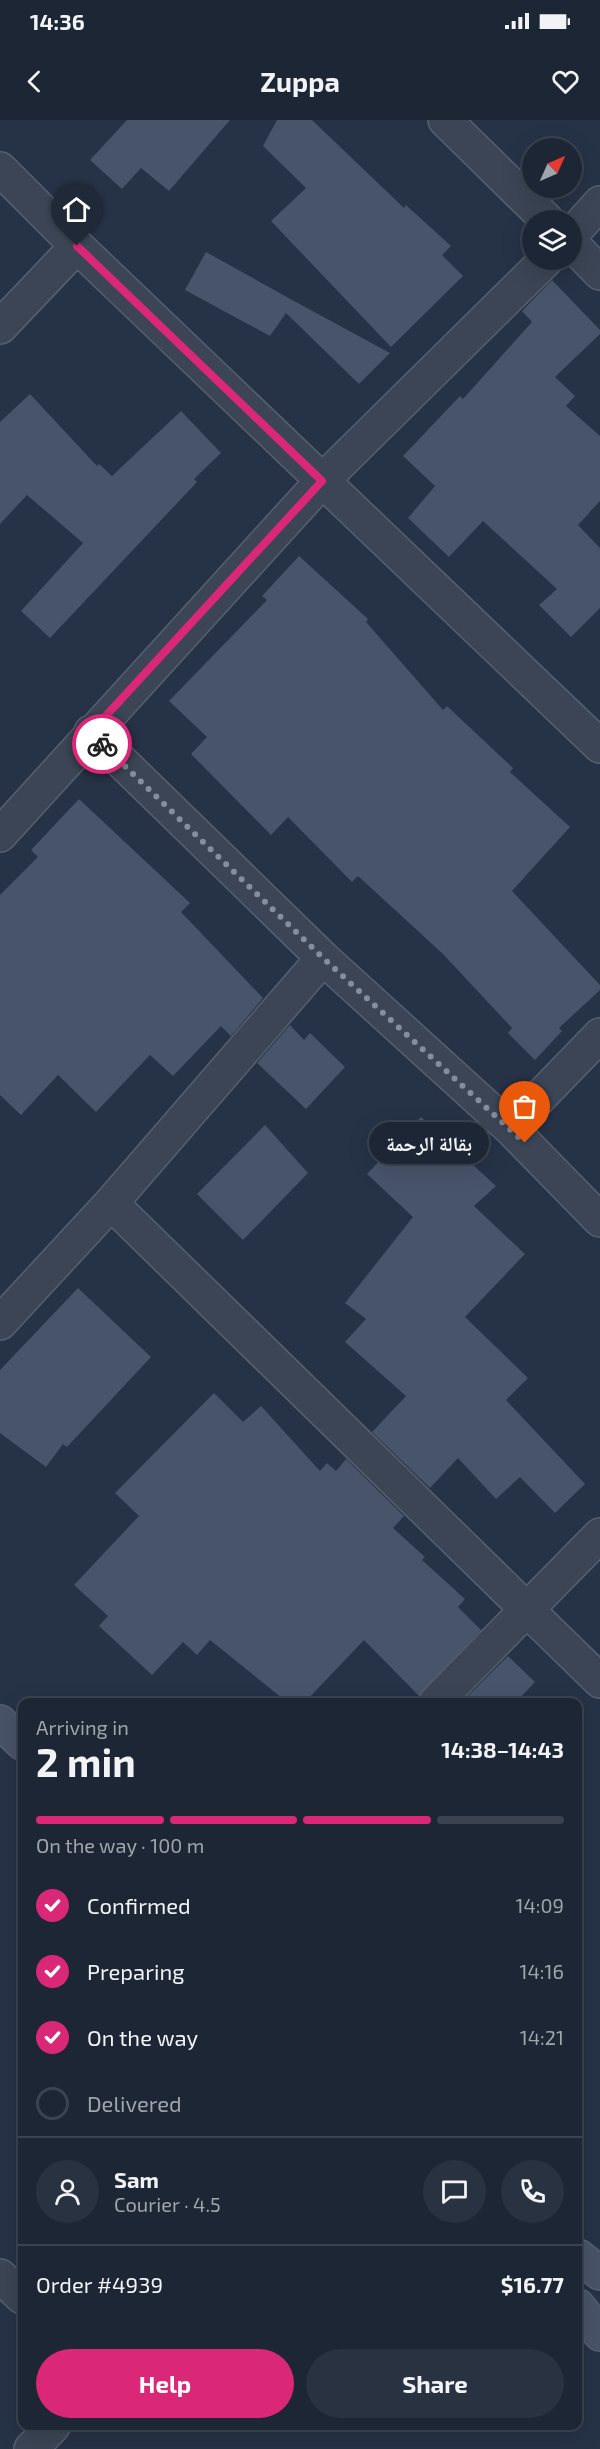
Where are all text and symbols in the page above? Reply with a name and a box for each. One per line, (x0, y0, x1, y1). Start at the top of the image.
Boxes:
text: 14:36 (30, 8, 85, 34)
icon: back (18, 65, 51, 98)
text: Zuppa (260, 65, 340, 97)
icon: heart (549, 65, 582, 98)
north arrow (522, 138, 582, 198)
map controls (522, 138, 582, 270)
pin (51, 184, 102, 246)
icon: home (60, 193, 93, 226)
button: layers (522, 210, 582, 270)
courier (72, 714, 132, 774)
icon: bike (86, 728, 119, 761)
pin (499, 1081, 550, 1143)
icon: bag (508, 1090, 541, 1123)
callout: بقالة الرحمة (369, 1122, 489, 1164)
text: بقالة الرحمة (386, 1131, 472, 1155)
text: Arriving in (36, 1715, 129, 1739)
text: 14:38–14:43 (441, 1736, 564, 1762)
text: 2 min (36, 1738, 136, 1785)
text: On the way · 100 m (36, 1833, 204, 1857)
icon: check (36, 1889, 69, 1922)
text: Confirmed (87, 1892, 191, 1918)
text: 14:09 (516, 1893, 564, 1917)
icon: check (36, 1955, 69, 1988)
text: Preparing (87, 1958, 185, 1984)
text: 14:16 (520, 1959, 564, 1983)
icon: check (36, 2021, 69, 2054)
text: On the way (87, 2024, 198, 2050)
text: 14:21 (520, 2025, 564, 2049)
text: Delivered (87, 2090, 182, 2116)
button: person (36, 2160, 99, 2223)
button: chat (423, 2160, 486, 2223)
button: phone (501, 2160, 564, 2223)
text: Sam (114, 2166, 159, 2192)
text: Courier · 4.5 (114, 2192, 221, 2216)
text: Order #4939 (36, 2271, 163, 2297)
text: $16.77 (501, 2271, 564, 2297)
button: Help (36, 2349, 294, 2418)
button: Share (306, 2349, 564, 2418)

